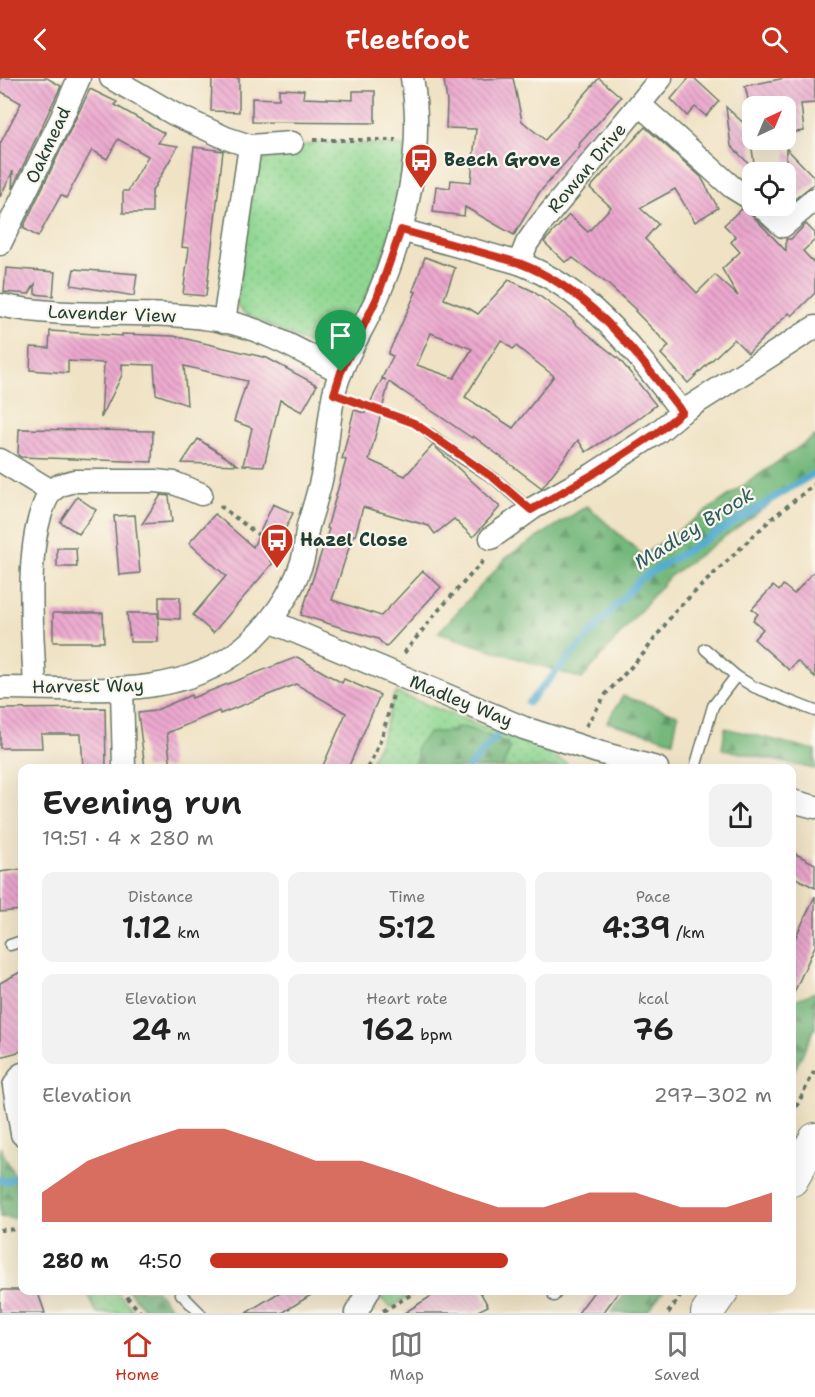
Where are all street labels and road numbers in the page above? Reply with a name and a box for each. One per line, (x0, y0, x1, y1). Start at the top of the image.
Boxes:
street label: Oakmead (20, 103, 76, 187)
street label: Rowan Drive (542, 118, 632, 218)
street label: Lavender View (47, 300, 177, 328)
street label: Madley Way (406, 669, 516, 733)
street label: Harvest Way (32, 673, 144, 699)

